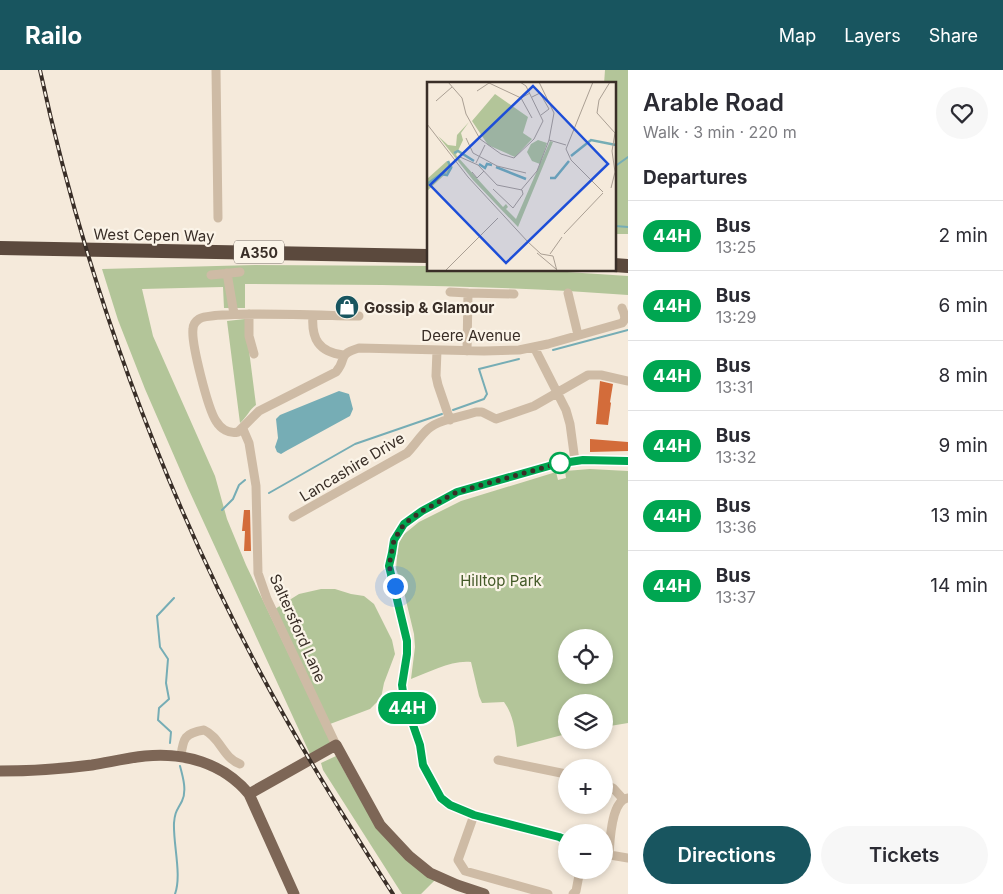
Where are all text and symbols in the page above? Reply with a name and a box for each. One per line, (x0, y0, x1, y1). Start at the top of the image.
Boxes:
text: Railo (25, 21, 82, 50)
text: Map (779, 25, 816, 46)
text: Layers (844, 25, 901, 46)
text: Share (929, 25, 978, 46)
inset map (427, 82, 616, 271)
button: heart (936, 87, 988, 139)
text: Arable Road (643, 88, 784, 117)
text: Walk · 3 min · 220 m (643, 122, 797, 142)
text: Departures (643, 166, 747, 189)
text: Bus (716, 214, 751, 237)
street label: West Cepen Way (93, 224, 215, 246)
text: 2 min (939, 224, 988, 247)
text: 44H (653, 225, 691, 246)
text: 13:25 (716, 237, 756, 257)
road number: A350 (234, 240, 284, 263)
text: Bus (716, 284, 751, 307)
shop icon: Gossip & Glamour (334, 294, 360, 320)
text: 6 min (938, 294, 988, 317)
text: 44H (653, 295, 691, 316)
place label: Gossip & Glamour (364, 298, 494, 317)
text: 13:29 (716, 307, 756, 327)
street label: Deere Avenue (421, 326, 521, 345)
text: Bus (716, 354, 751, 377)
text: 8 min (938, 364, 988, 387)
text: 44H (653, 365, 691, 386)
text: 13:31 (716, 377, 753, 397)
text: Bus (716, 424, 751, 447)
street label: Lancashire Drive (296, 428, 408, 506)
text: 9 min (938, 434, 988, 457)
text: 44H (653, 435, 691, 456)
text: 13:32 (716, 447, 756, 467)
unlabelled marker (549, 452, 571, 474)
text: Bus (716, 494, 751, 517)
text: 13 min (931, 504, 988, 527)
text: 44H (653, 505, 691, 526)
text: 13:36 (716, 517, 757, 537)
text: Bus (716, 564, 751, 587)
street label: Saltersford Lane (266, 571, 330, 685)
park label: Hilltop Park (460, 571, 543, 590)
your location (383, 574, 408, 599)
text: 14 min (930, 574, 988, 597)
text: 44H (653, 575, 691, 596)
text: 13:37 (716, 587, 756, 607)
map controls (558, 629, 613, 879)
button: locate (558, 629, 613, 684)
line badge: 44H (378, 692, 436, 724)
button: layers (558, 694, 613, 749)
text: 44H (388, 697, 426, 718)
button: + (558, 759, 613, 814)
button: − (558, 824, 613, 879)
button: Directions (643, 826, 811, 884)
button: Tickets (821, 826, 988, 884)

